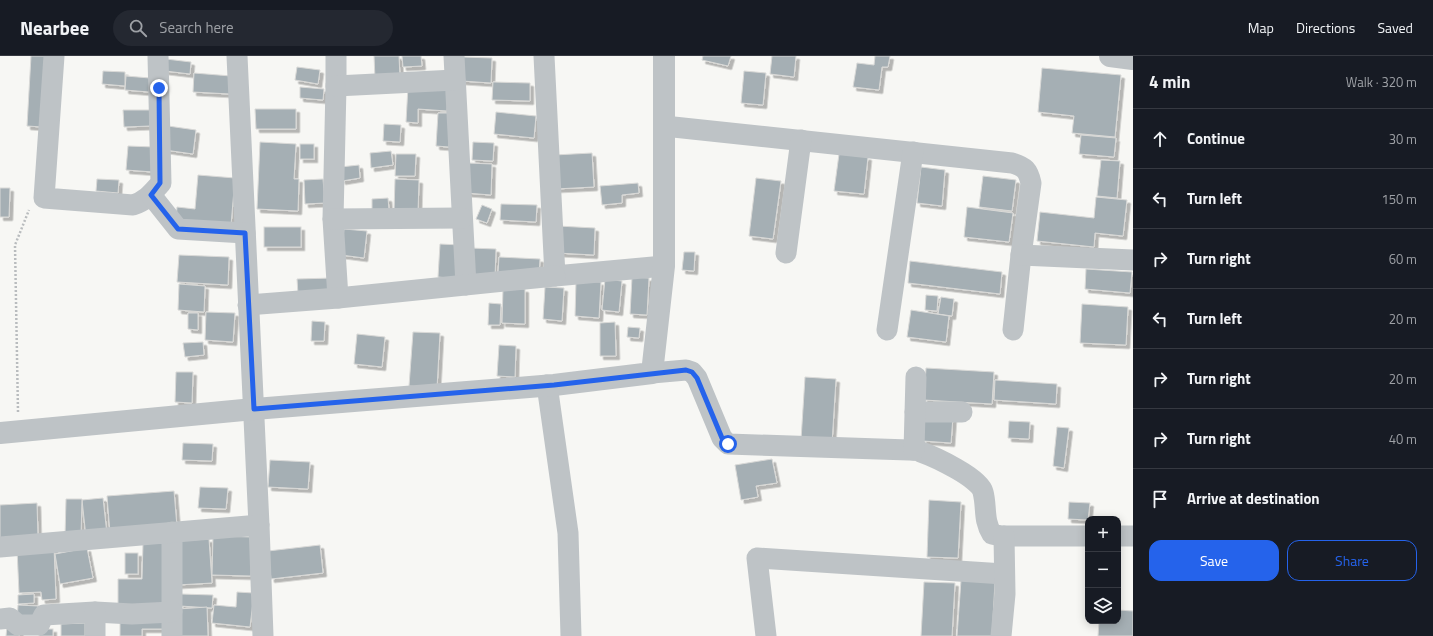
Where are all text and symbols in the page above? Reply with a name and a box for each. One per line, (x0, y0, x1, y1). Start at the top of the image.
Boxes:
search box (113, 10, 393, 46)
text: Nearbee (20, 13, 89, 42)
text: Search here (159, 16, 234, 39)
icon: search (127, 17, 149, 39)
text: Map (1248, 17, 1274, 38)
text: Directions (1296, 17, 1355, 38)
text: Saved (1377, 17, 1413, 38)
text: 4 min (1149, 69, 1190, 95)
text: Walk · 320 m (1346, 72, 1417, 92)
route end (150, 79, 168, 97)
text: Continue (1187, 127, 1245, 150)
icon: ahead (1149, 128, 1171, 150)
text: 30 m (1389, 129, 1417, 149)
text: Turn left (1187, 187, 1242, 210)
icon: left (1149, 188, 1171, 210)
text: 150 m (1381, 189, 1417, 209)
text: Turn right (1187, 247, 1251, 270)
icon: right (1149, 248, 1171, 270)
text: 60 m (1389, 249, 1417, 269)
text: Turn left (1187, 307, 1242, 330)
icon: left (1149, 308, 1171, 330)
text: 20 m (1389, 309, 1417, 329)
text: Turn right (1187, 367, 1251, 390)
icon: right (1149, 368, 1171, 390)
text: 20 m (1389, 369, 1417, 389)
text: Turn right (1187, 427, 1251, 450)
icon: right (1149, 428, 1171, 450)
text: 40 m (1389, 429, 1417, 449)
route start (719, 435, 737, 453)
text: Arrive at destination (1187, 487, 1320, 510)
icon: arrive (1149, 488, 1171, 510)
map controls (1085, 516, 1121, 624)
button: + (1085, 516, 1121, 552)
button: Save (1149, 540, 1279, 581)
button: Share (1287, 540, 1417, 581)
button: − (1085, 552, 1121, 588)
button: layers (1085, 588, 1121, 624)

